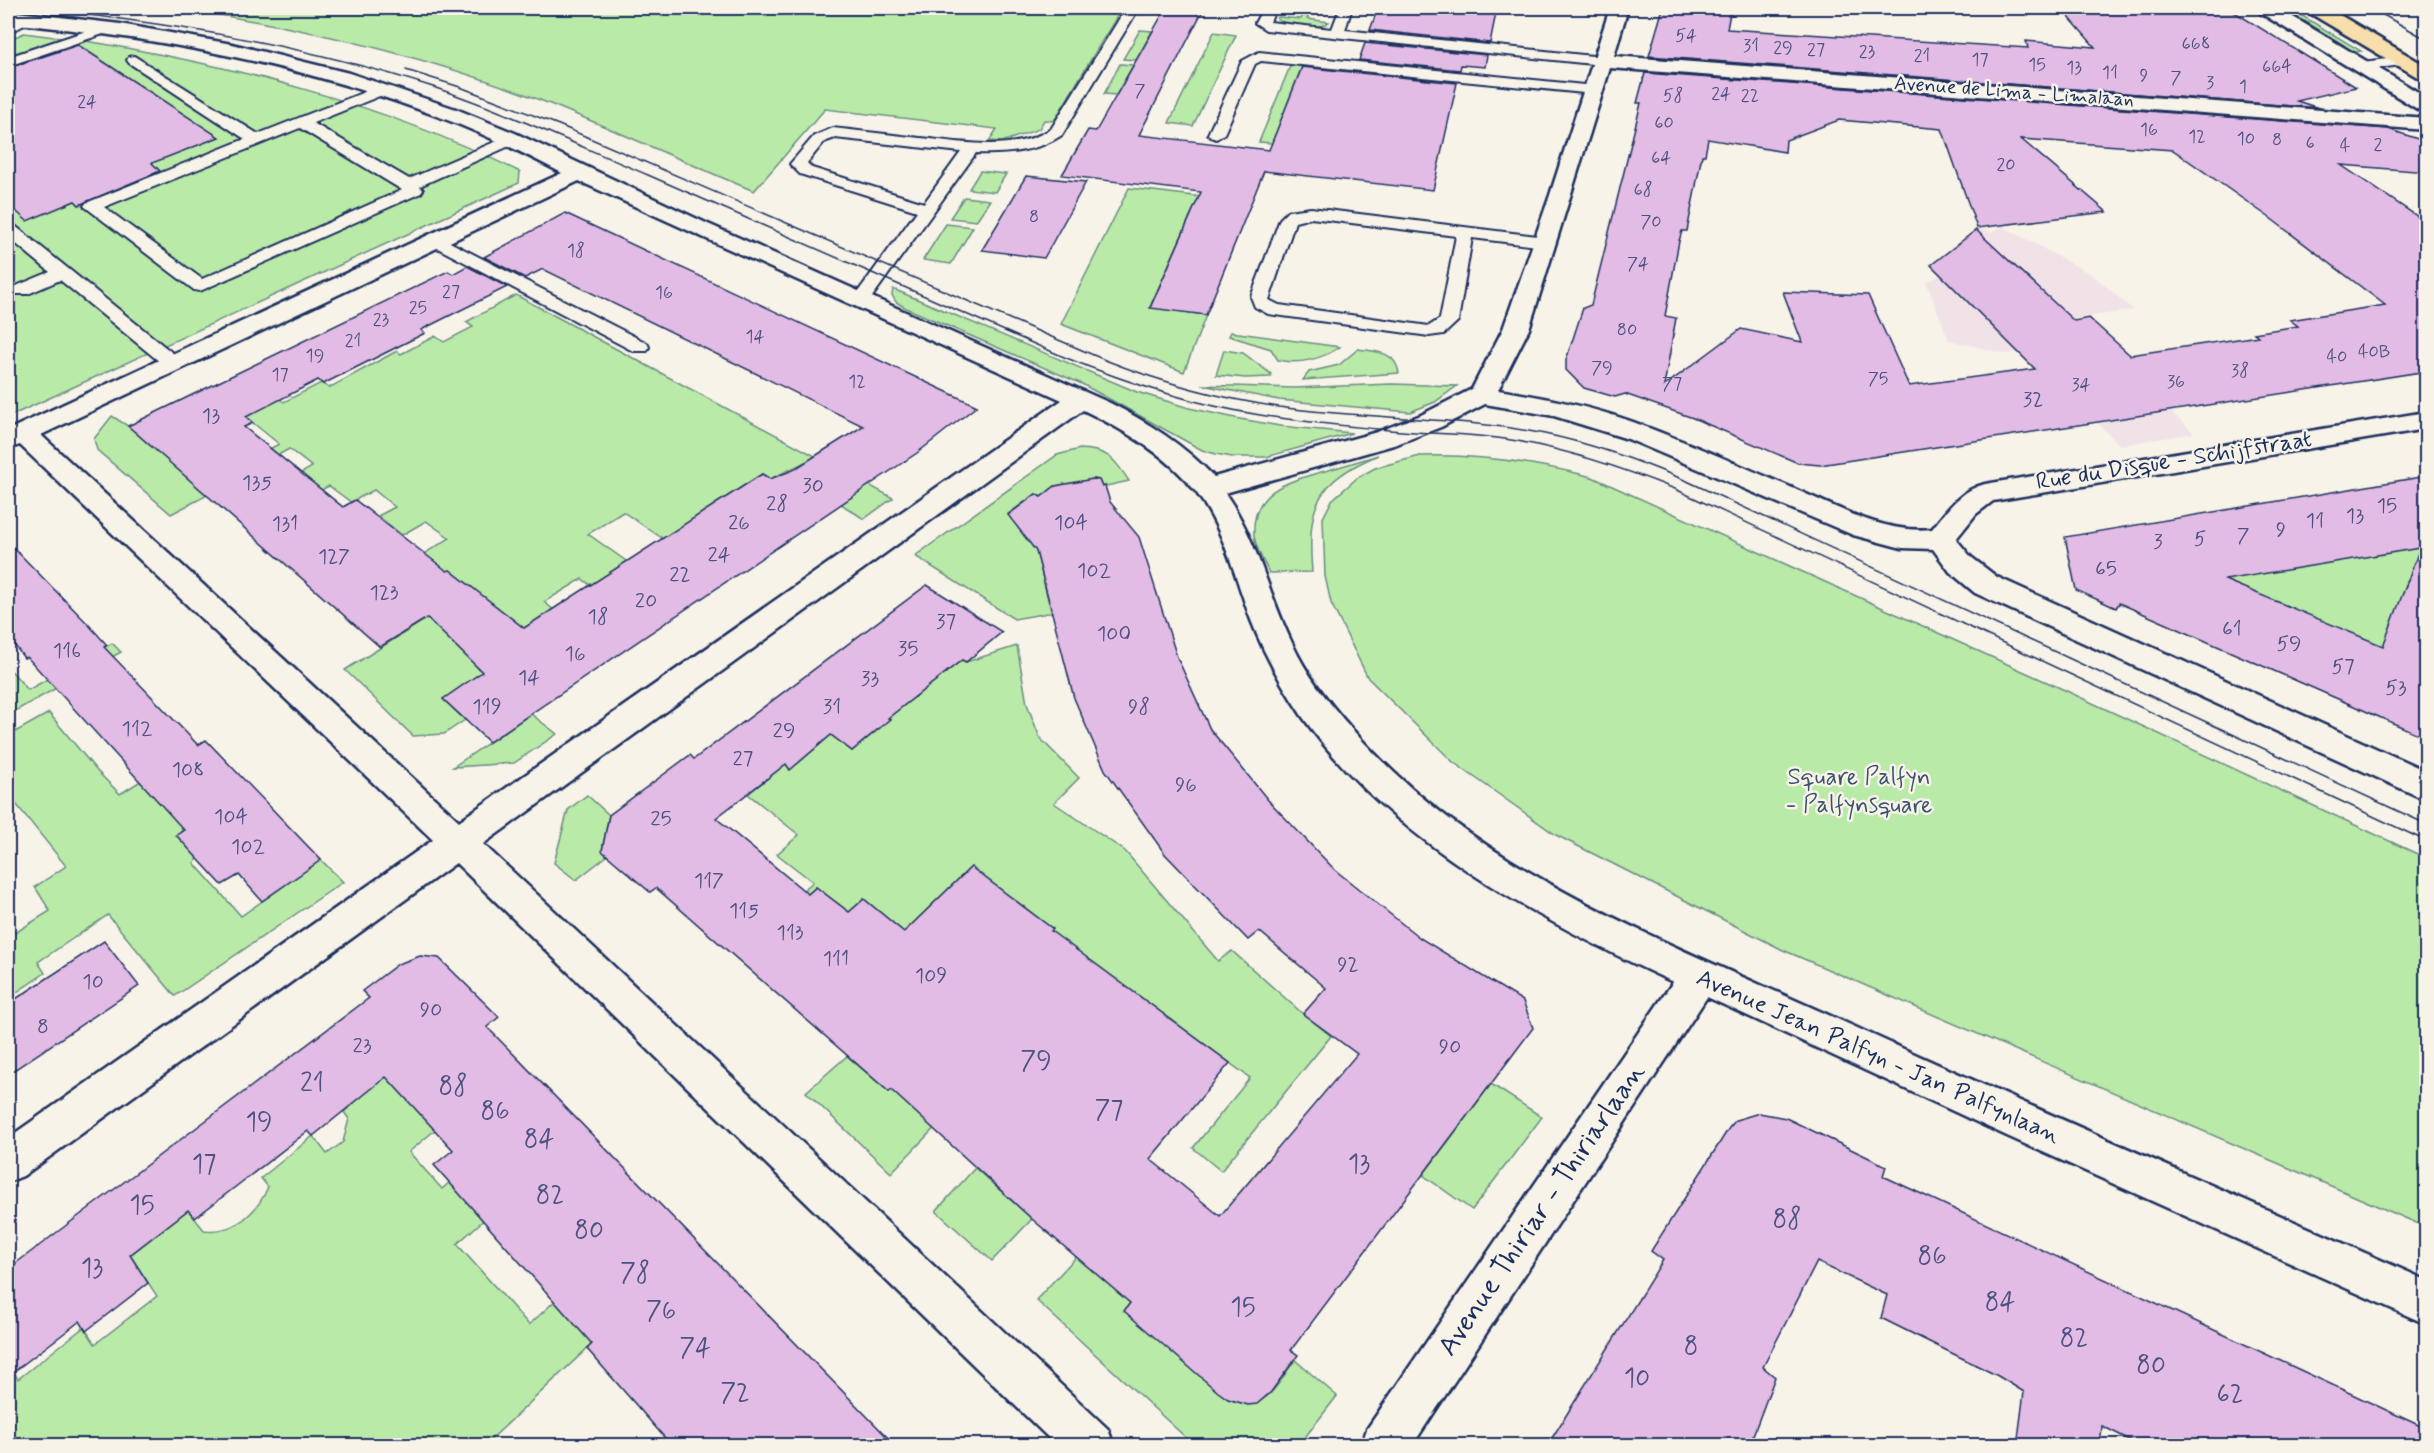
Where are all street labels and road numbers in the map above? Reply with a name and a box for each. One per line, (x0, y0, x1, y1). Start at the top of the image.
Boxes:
street label: Avenue de Lima - Limalaan (1893, 70, 2135, 114)
street label: Rue du Disque - Schijfstraat (2034, 424, 2314, 498)
street label: Avenue Jean Palfyn - Jan Palfynlaan (1691, 963, 2065, 1151)
street label: Avenue Thiriar - Thiriarlaan (1430, 1056, 1654, 1364)

